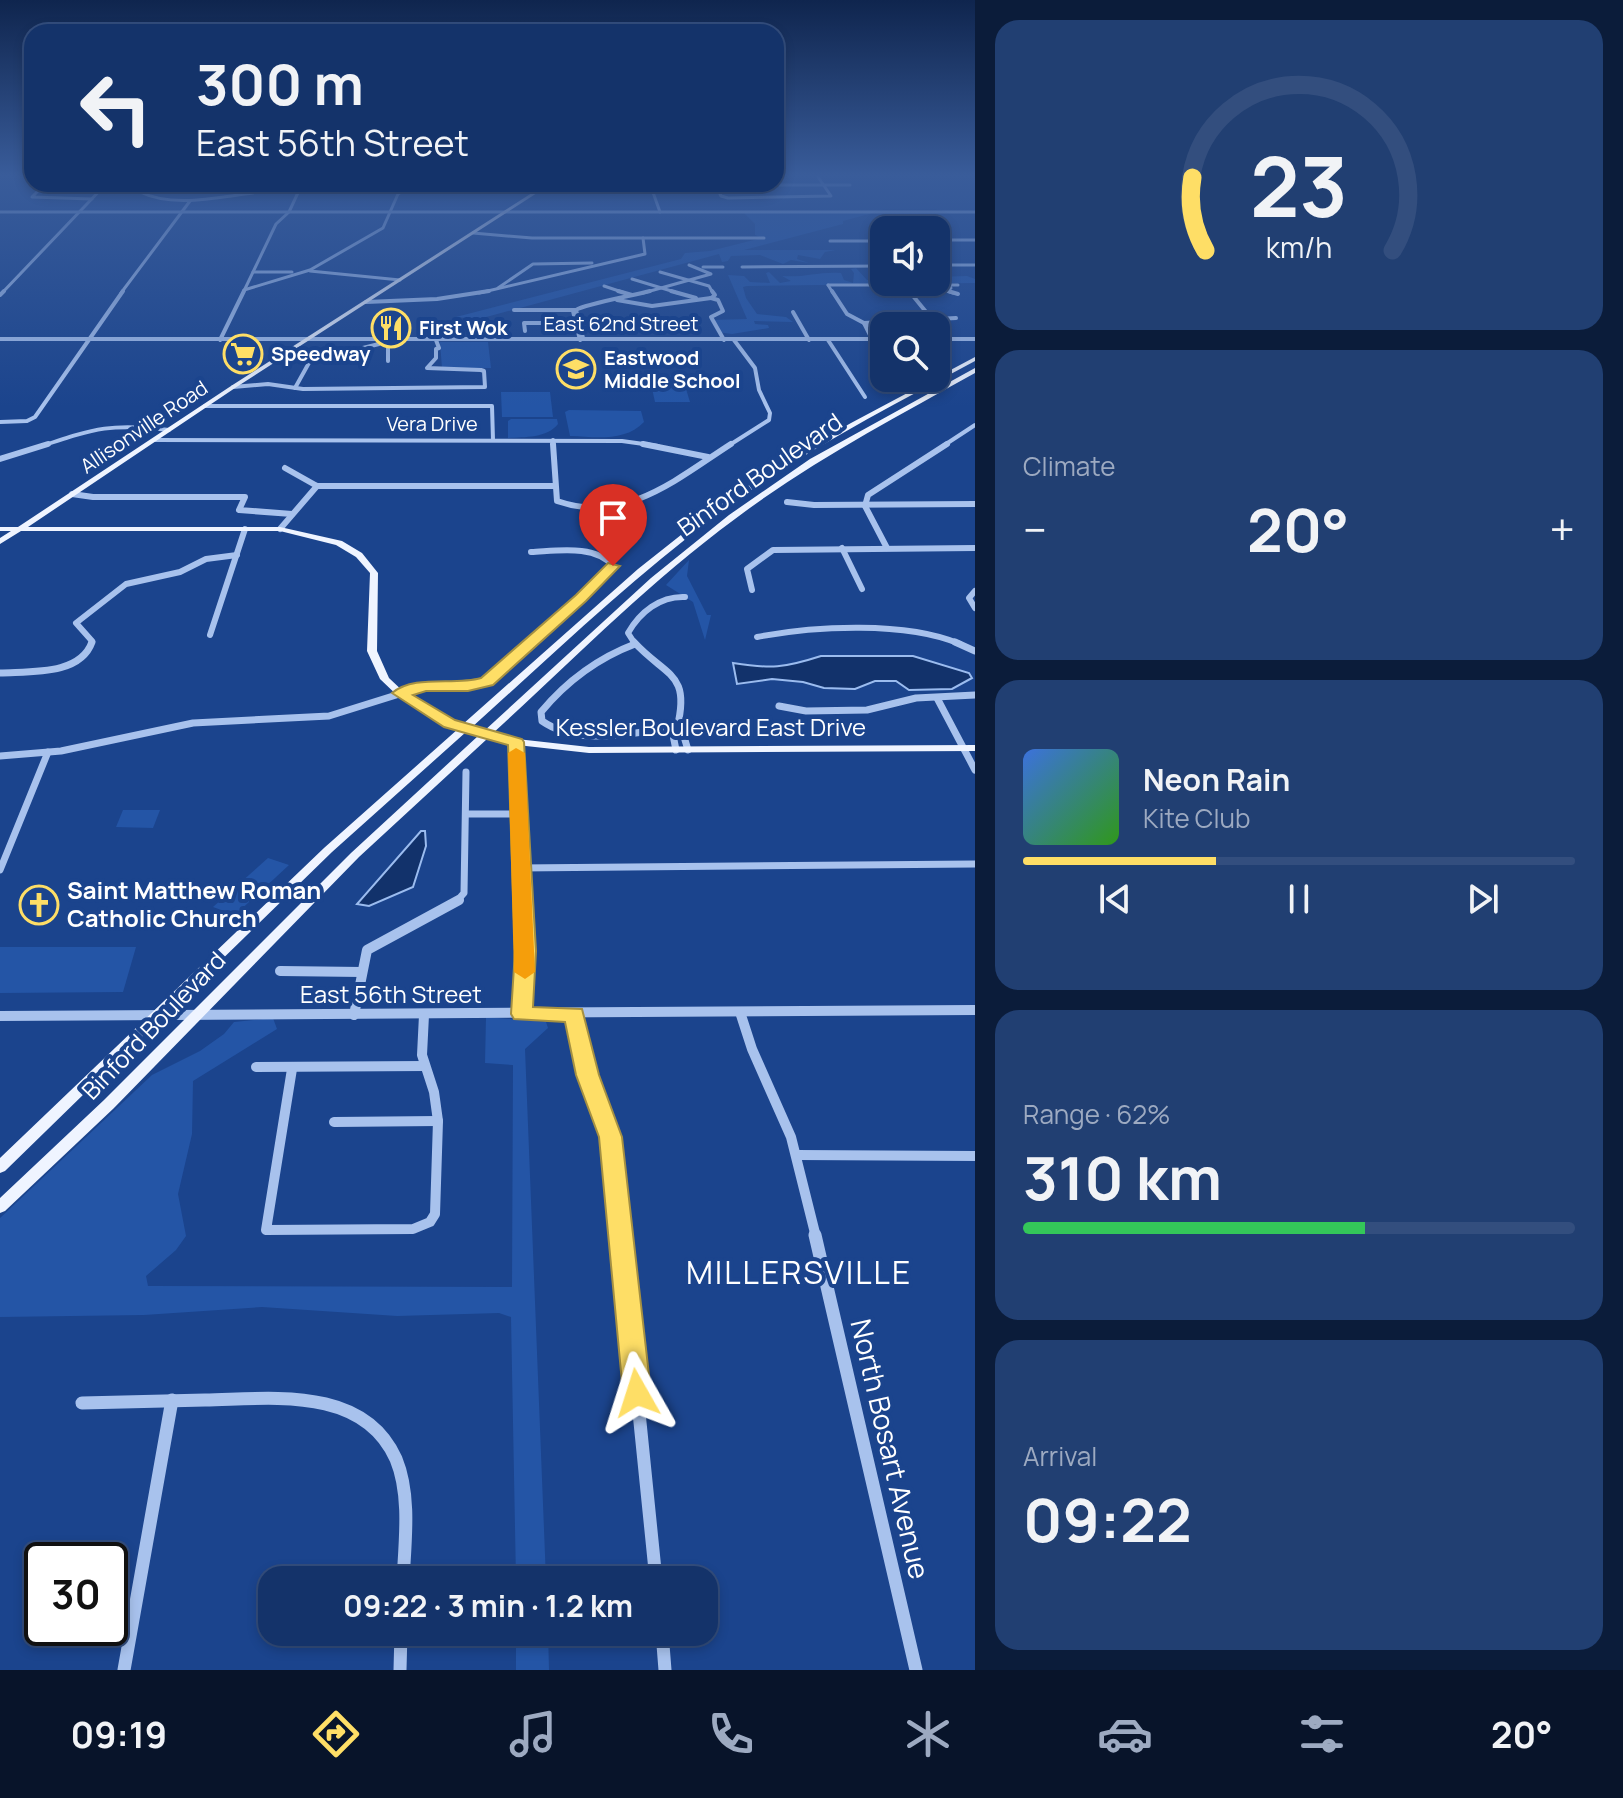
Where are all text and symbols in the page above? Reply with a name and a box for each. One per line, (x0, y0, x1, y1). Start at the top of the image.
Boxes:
text: 300 m (196, 45, 364, 122)
icon: left (64, 56, 168, 160)
text: East 56th Street (196, 118, 469, 167)
text: 23 (1250, 128, 1348, 242)
map controls (870, 216, 950, 392)
button: sound (870, 216, 950, 296)
text: km/h (1266, 228, 1332, 267)
restaurant icon: First Wok (370, 307, 412, 349)
street label: East 62nd Street (543, 310, 699, 337)
button: search (870, 312, 950, 392)
place label: First Wok (419, 314, 509, 341)
supermarket icon: Speedway (222, 333, 264, 375)
place label: Speedway (271, 340, 371, 367)
place label: Eastwood Middle School (604, 344, 741, 394)
school or university icon: Eastwood Middle School (555, 348, 597, 390)
street label: Allisonville Road (75, 374, 213, 479)
street label: Binford Boulevard (670, 405, 848, 543)
street label: Vera Drive (386, 410, 478, 437)
text: Climate (1023, 448, 1115, 484)
pin (579, 484, 647, 566)
text: 20° (1247, 488, 1349, 570)
icon: arrive (591, 496, 635, 540)
text: − (1023, 499, 1047, 559)
text: + (1550, 499, 1575, 559)
street label: Kessler Boulevard East Drive (556, 710, 866, 743)
text: Neon Rain (1143, 759, 1290, 800)
text: Kite Club (1143, 800, 1250, 836)
place label: Saint Matthew Roman Catholic Church (67, 873, 321, 934)
icon: previous (1093, 877, 1137, 921)
icon: pause (1277, 877, 1321, 921)
icon: next (1461, 877, 1505, 921)
church icon: Saint Matthew Roman Catholic Church (18, 884, 60, 926)
street label: Binford Boulevard (74, 944, 232, 1106)
street label: East 56th Street (300, 977, 482, 1010)
text: Range · 62% (1023, 1096, 1171, 1132)
text: 310 km (1023, 1136, 1222, 1218)
district label: MILLERSVILLE (686, 1250, 912, 1294)
street label: North Bosart Avenue (843, 1315, 939, 1583)
position arrow (595, 1351, 679, 1435)
text: Arrival (1023, 1438, 1097, 1474)
text: 09:22 (1023, 1478, 1192, 1560)
speed limit sign: 30 (24, 1542, 128, 1646)
text: 09:22 · 3 min · 1.2 km (343, 1585, 633, 1626)
icon: directions (308, 1706, 364, 1762)
icon: music (505, 1706, 561, 1762)
icon: phone (703, 1706, 759, 1762)
icon: climate (900, 1706, 956, 1762)
icon: car (1097, 1706, 1153, 1762)
icon: filters (1294, 1706, 1350, 1762)
text: 09:19 (71, 1710, 167, 1759)
text: 20° (1491, 1710, 1552, 1759)

